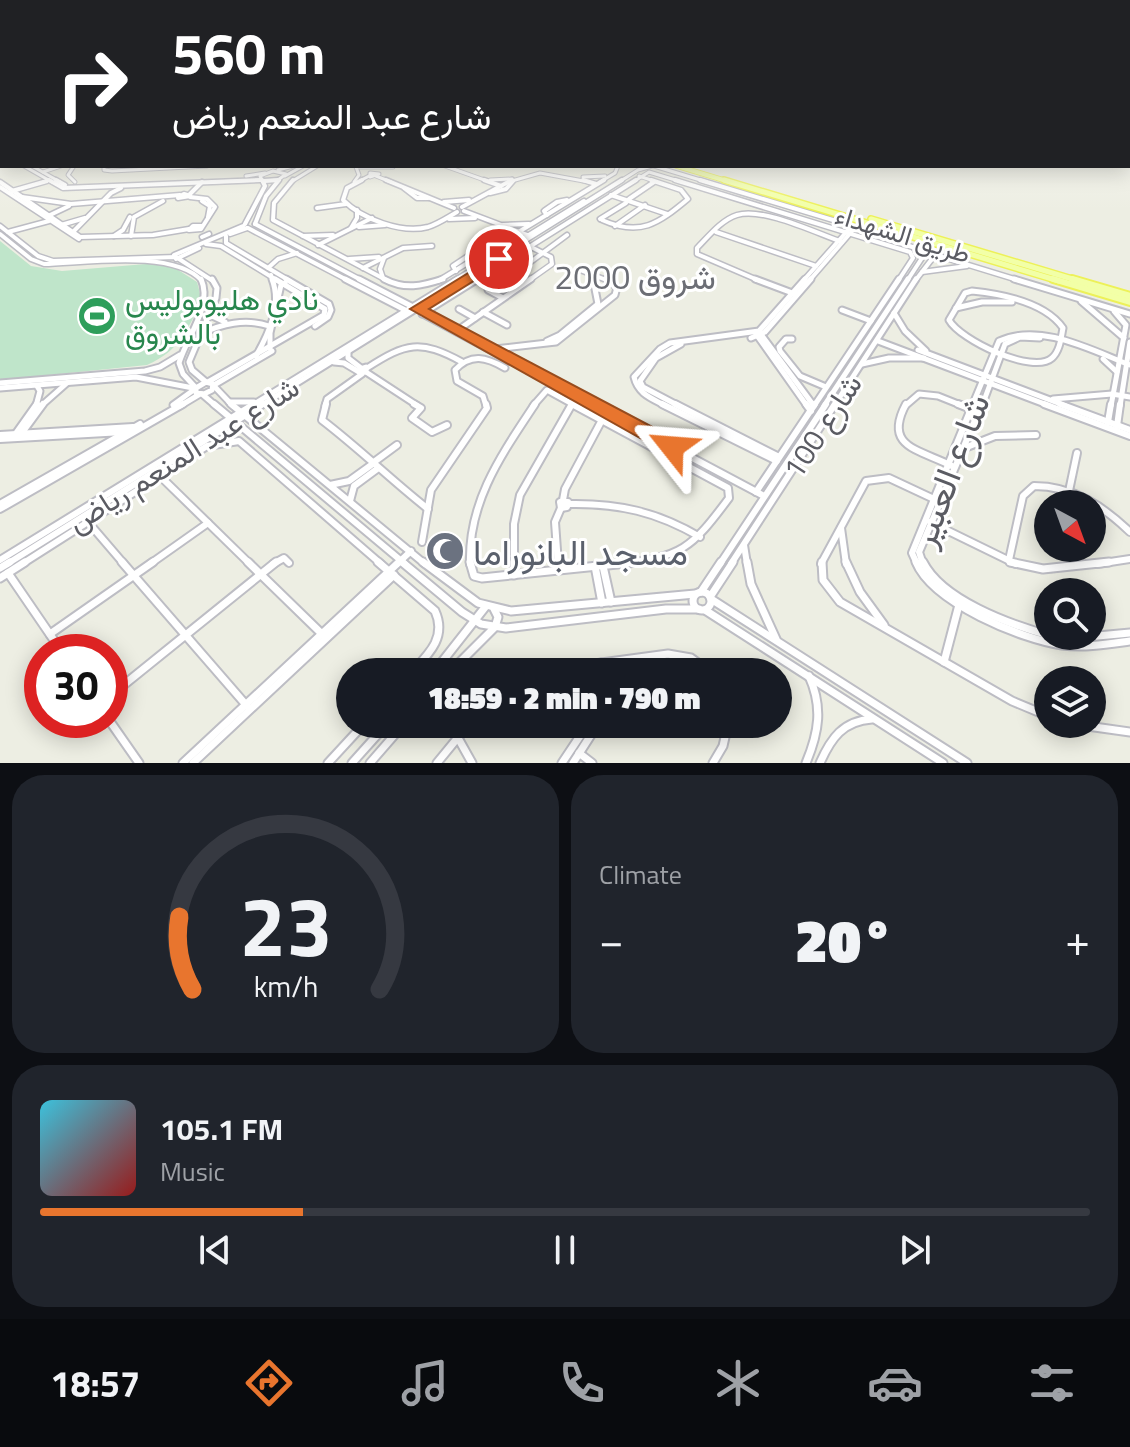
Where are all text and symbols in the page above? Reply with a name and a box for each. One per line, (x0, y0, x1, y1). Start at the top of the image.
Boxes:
text: 560 m (172, 11, 325, 96)
icon: right (40, 32, 144, 136)
text: شارع عبد المنعم رياض (172, 88, 491, 143)
street label: طريق الشهداء (831, 195, 975, 273)
pin (465, 225, 533, 293)
icon: arrive (477, 237, 521, 281)
district label: شروق 2000 (554, 250, 716, 302)
place label: نادي هليوبوليس بالشروق (125, 276, 319, 356)
sports icon: نادي هليوبوليس بالشروق (76, 295, 118, 337)
street label: شارع عبد المنعم رياض (58, 364, 308, 544)
street label: شارع 100 (771, 364, 873, 488)
street label: شارع العبير (894, 385, 1003, 556)
position arrow (630, 405, 714, 489)
north arrow (1034, 490, 1106, 562)
map controls (1034, 490, 1106, 738)
place label: مسجد البانوراما (473, 524, 688, 579)
mosque icon: مسجد البانوراما (424, 530, 466, 572)
button: search (1034, 578, 1106, 650)
speed limit sign: 30 (24, 634, 128, 738)
button: layers (1034, 666, 1106, 738)
text: 18:59 · 2 min · 790 m (428, 675, 700, 721)
text: Climate (599, 855, 682, 894)
text: 23 (239, 862, 332, 988)
text: 20° (795, 894, 894, 985)
text: − (599, 906, 624, 973)
text: + (1065, 906, 1090, 973)
text: km/h (253, 965, 318, 1008)
text: 105.1 FM (160, 1106, 283, 1152)
text: Music (160, 1152, 225, 1191)
icon: previous (193, 1228, 237, 1272)
icon: pause (543, 1228, 587, 1272)
icon: next (893, 1228, 937, 1272)
icon: directions (241, 1355, 297, 1411)
icon: music (397, 1355, 453, 1411)
icon: phone (554, 1355, 610, 1411)
icon: climate (710, 1355, 766, 1411)
icon: car (867, 1355, 923, 1411)
icon: filters (1024, 1355, 1080, 1411)
text: 18:57 (50, 1356, 140, 1411)

